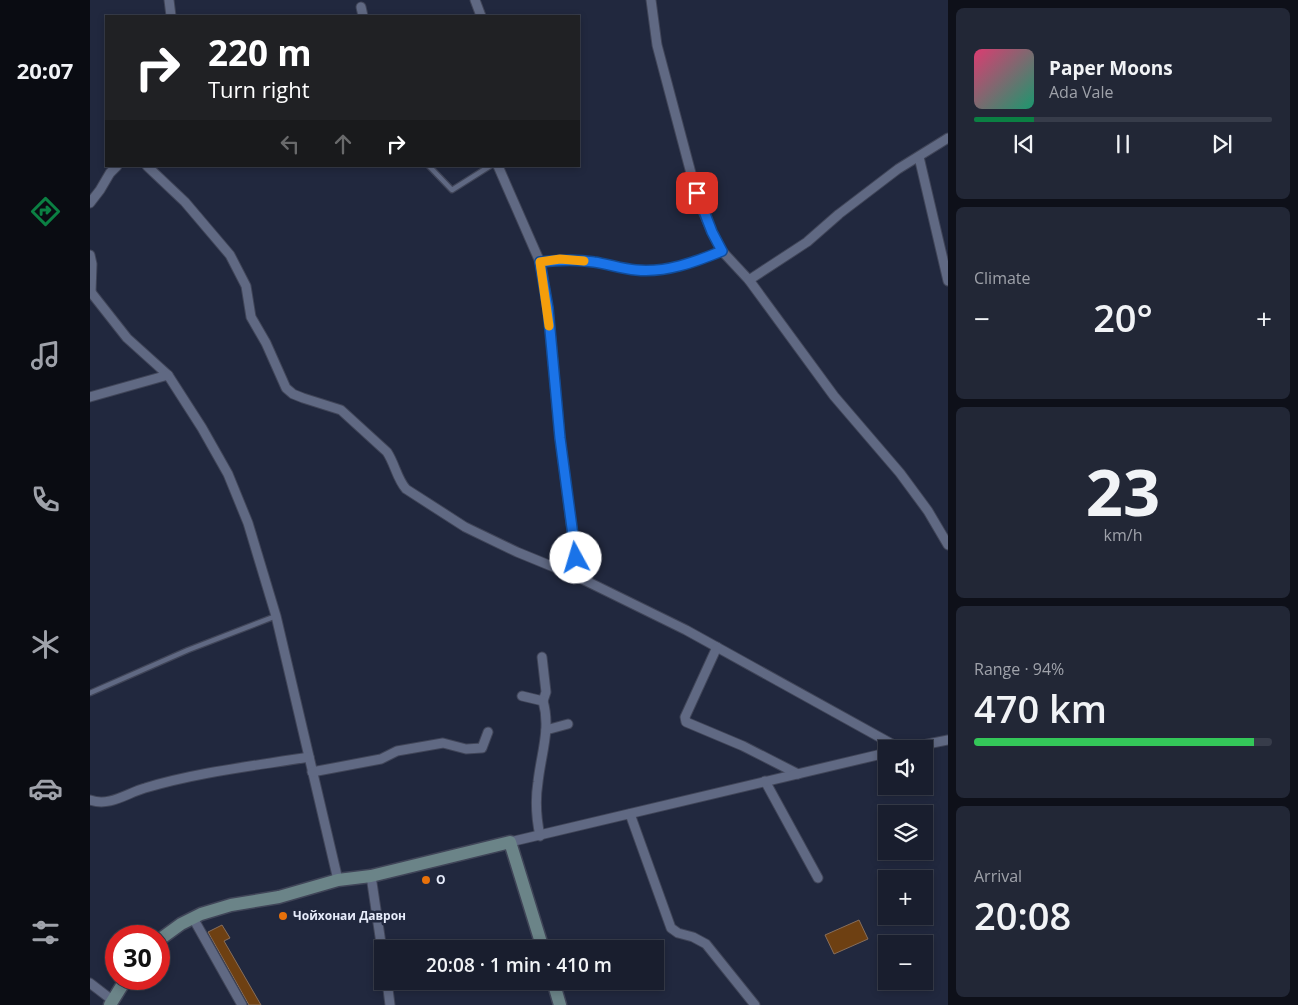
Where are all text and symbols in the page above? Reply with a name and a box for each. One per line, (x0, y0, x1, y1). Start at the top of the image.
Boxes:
text: 220 m (208, 29, 312, 76)
icon: right (125, 35, 190, 100)
text: 20:07 (17, 55, 73, 85)
text: Paper Moons (1049, 55, 1173, 81)
text: Turn right (208, 74, 310, 104)
text: Ada Vale (1049, 81, 1113, 103)
icon: left (276, 130, 304, 158)
icon: ahead (329, 130, 357, 158)
icon: right (382, 130, 410, 158)
icon: previous (1010, 130, 1038, 158)
icon: pause (1109, 130, 1137, 158)
icon: next (1208, 130, 1236, 158)
pin (676, 172, 718, 214)
icon: arrive (683, 179, 711, 207)
icon: directions (28, 194, 63, 229)
text: Climate (974, 267, 1031, 289)
text: 20° (1093, 291, 1153, 343)
text: − (974, 299, 990, 337)
text: + (1256, 299, 1272, 337)
icon: music (28, 338, 63, 373)
text: 23 (1086, 447, 1160, 535)
icon: phone (28, 482, 63, 517)
text: km/h (1104, 524, 1142, 546)
position arrow (549, 531, 601, 583)
icon: climate (28, 627, 63, 662)
text: Range · 94% (974, 658, 1064, 680)
text: 470 km (974, 682, 1107, 734)
map controls (878, 740, 933, 990)
button: sound (878, 740, 933, 795)
icon: car (28, 771, 63, 806)
button: layers (878, 805, 933, 860)
text: Arrival (974, 865, 1022, 887)
button: + (878, 870, 933, 925)
place label: O (436, 871, 446, 888)
marker: O (420, 874, 432, 886)
text: 20:08 (974, 889, 1071, 941)
place label: Чойхонаи Даврон (293, 907, 406, 924)
marker: Чойхонаи Даврон (277, 910, 289, 922)
icon: filters (28, 915, 63, 950)
speed limit sign: 30 (105, 925, 170, 990)
button: − (878, 935, 933, 990)
text: 20:08 · 1 min · 410 m (426, 952, 612, 978)

